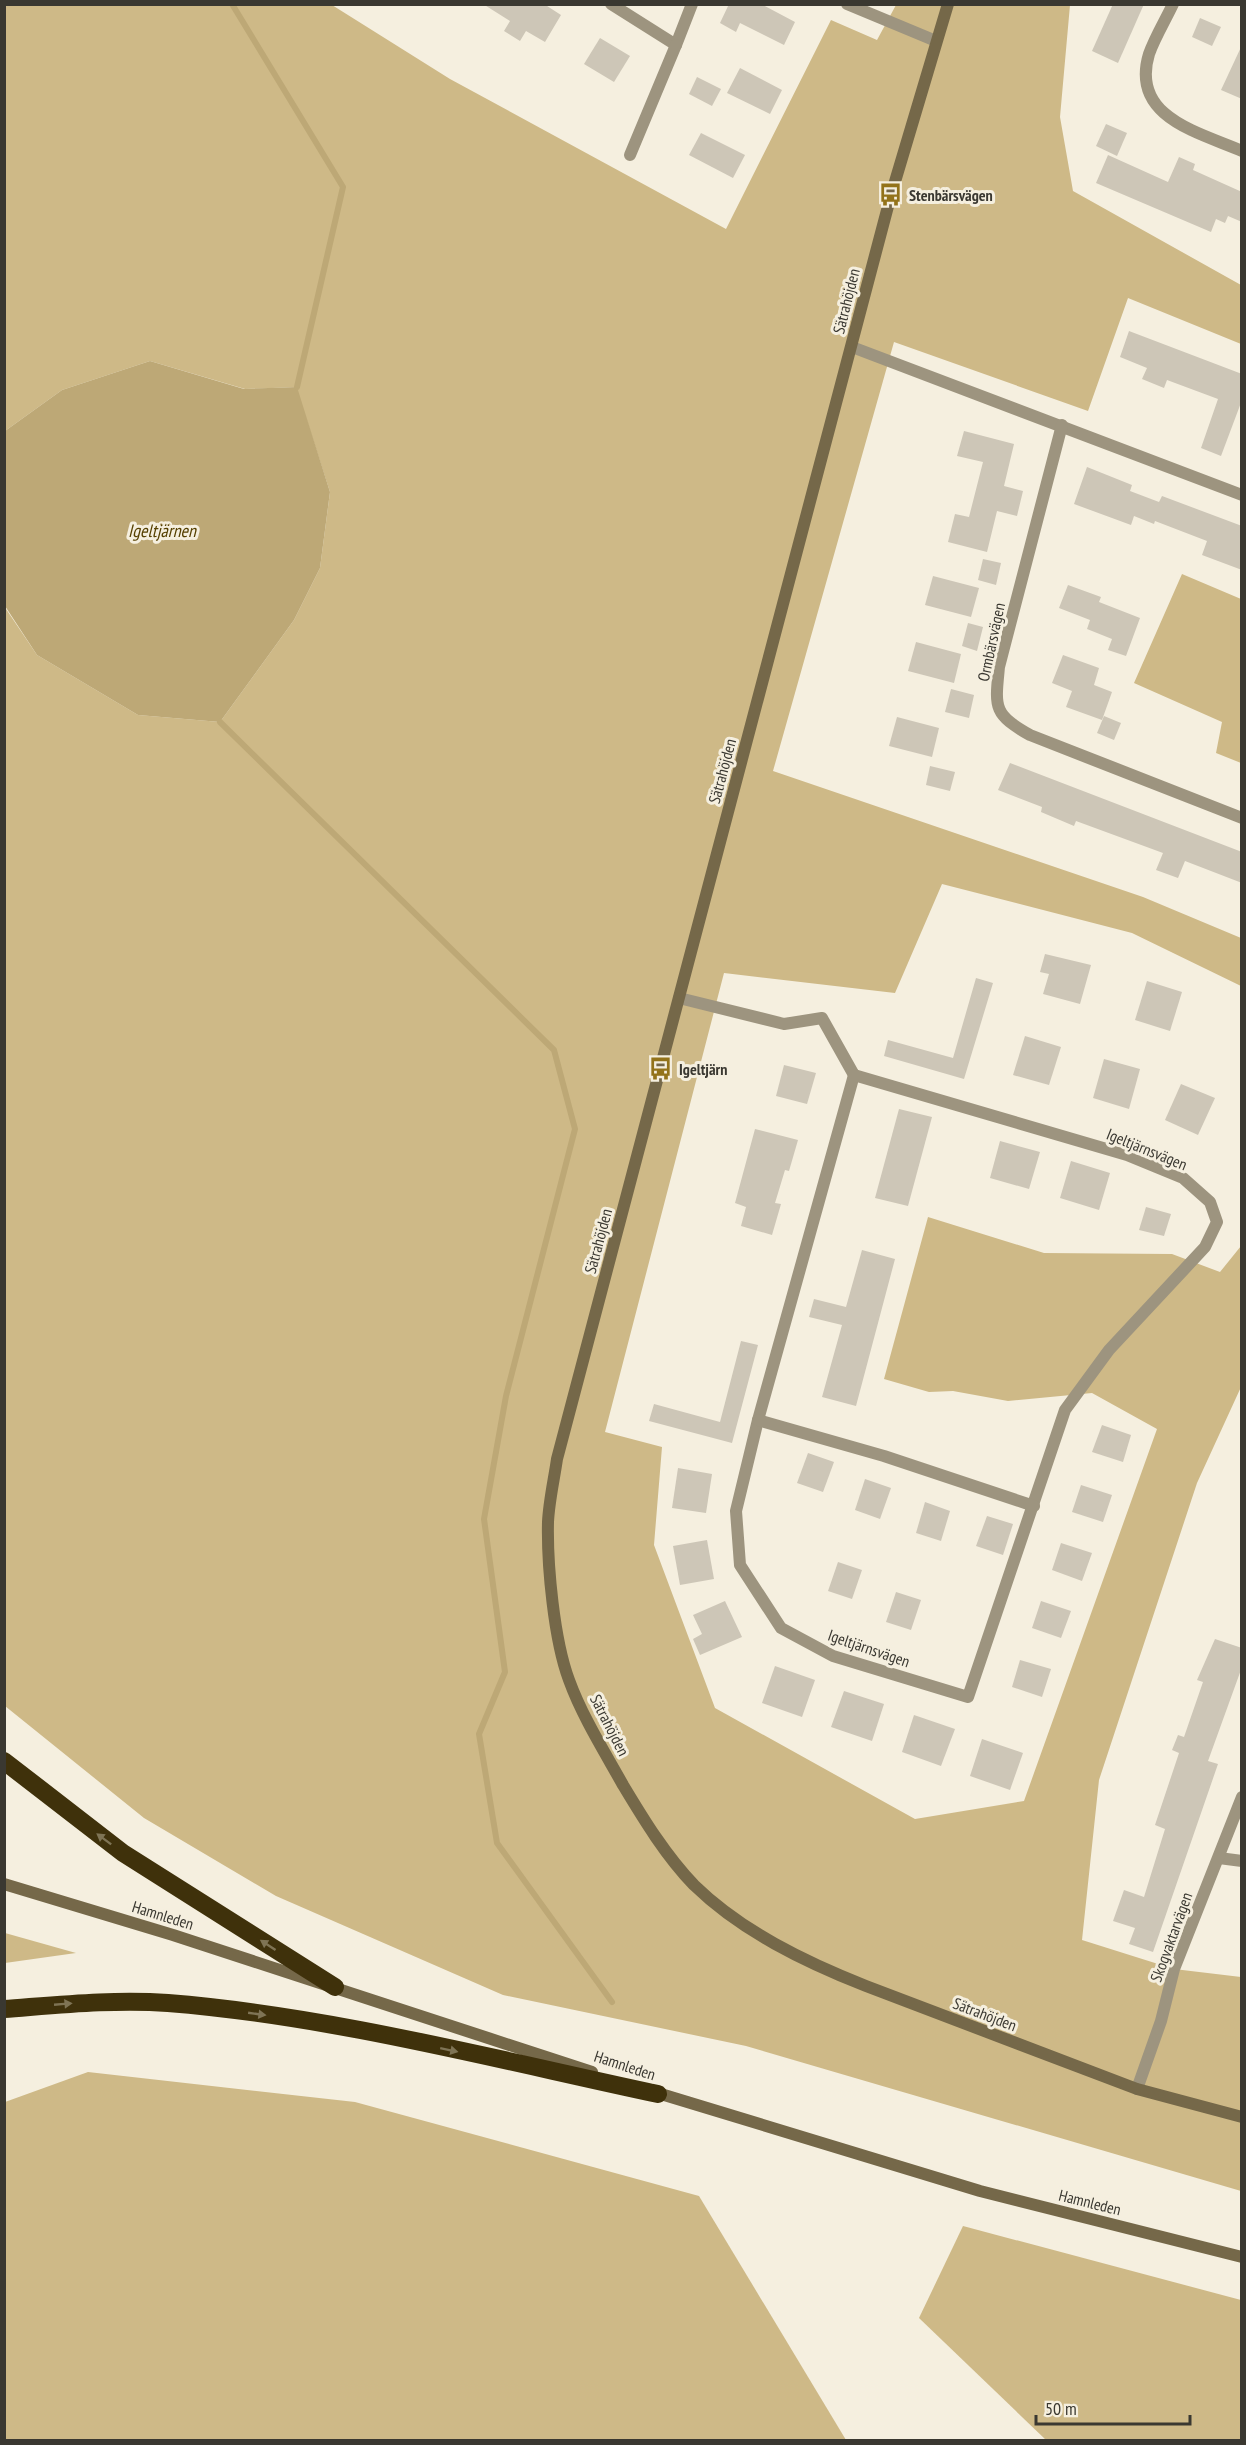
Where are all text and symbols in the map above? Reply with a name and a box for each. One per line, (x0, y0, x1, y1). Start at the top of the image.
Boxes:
bus stop icon: Stenbärsvägen (878, 182, 904, 208)
place label: Stenbärsvägen (909, 185, 993, 205)
street label: Sätrahöjden (828, 266, 864, 336)
water label: Igeltjärnen (128, 519, 197, 542)
street label: Ormbärsvägen (973, 601, 1009, 683)
street label: Sätrahöjden (704, 736, 740, 806)
bus stop icon: Igeltjärn (648, 1056, 674, 1082)
place label: Igeltjärn (679, 1059, 727, 1079)
street label: Igeltjärnsvägen (1104, 1124, 1190, 1174)
street label: Sätrahöjden (580, 1206, 616, 1276)
street label: Igeltjärnsvägen (825, 1625, 913, 1671)
street label: Sätrahöjden (586, 1691, 634, 1759)
one-way arrow (97, 1833, 112, 1845)
street label: Skogvaktarvägen (1146, 1889, 1196, 1985)
street label: Hamnleden (130, 1896, 196, 1934)
one-way arrow (260, 1939, 276, 1950)
street label: Sätrahöjden (950, 1993, 1020, 2035)
one-way arrow (53, 1999, 72, 2009)
one-way arrow (248, 2009, 267, 2018)
one-way arrow (439, 2046, 458, 2055)
street label: Hamnleden (592, 2046, 658, 2084)
street label: Hamnleden (1057, 2185, 1123, 2219)
scale bar (1036, 2388, 1190, 2426)
text: 50 m (1045, 2397, 1077, 2420)

